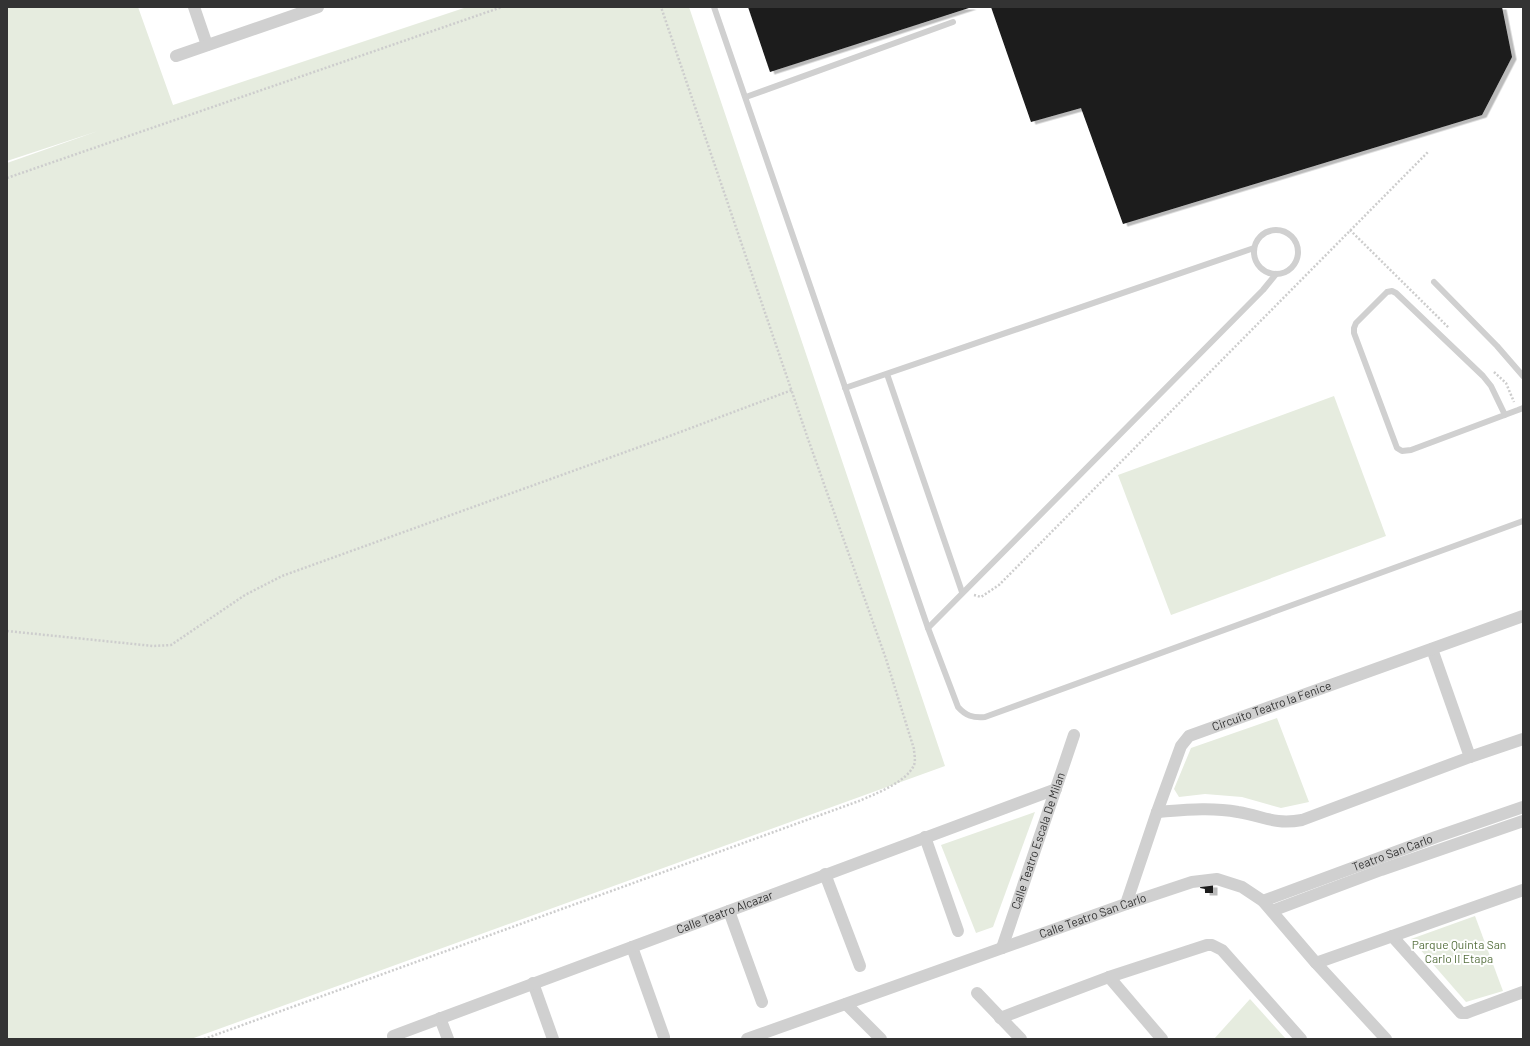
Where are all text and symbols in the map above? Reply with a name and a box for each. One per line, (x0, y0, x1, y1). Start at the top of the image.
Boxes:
street label: Circuito Teatro la Fenice (1210, 677, 1333, 733)
street label: Calle Teatro Escala De Milan (1008, 770, 1067, 911)
street label: Teatro San Carlo (1350, 831, 1434, 874)
street label: Calle Teatro Alcazar (674, 887, 775, 936)
street label: Calle Teatro San Carlo (1037, 890, 1148, 940)
park label: Parque Quinta San Carlo II Etapa (1412, 937, 1506, 965)

